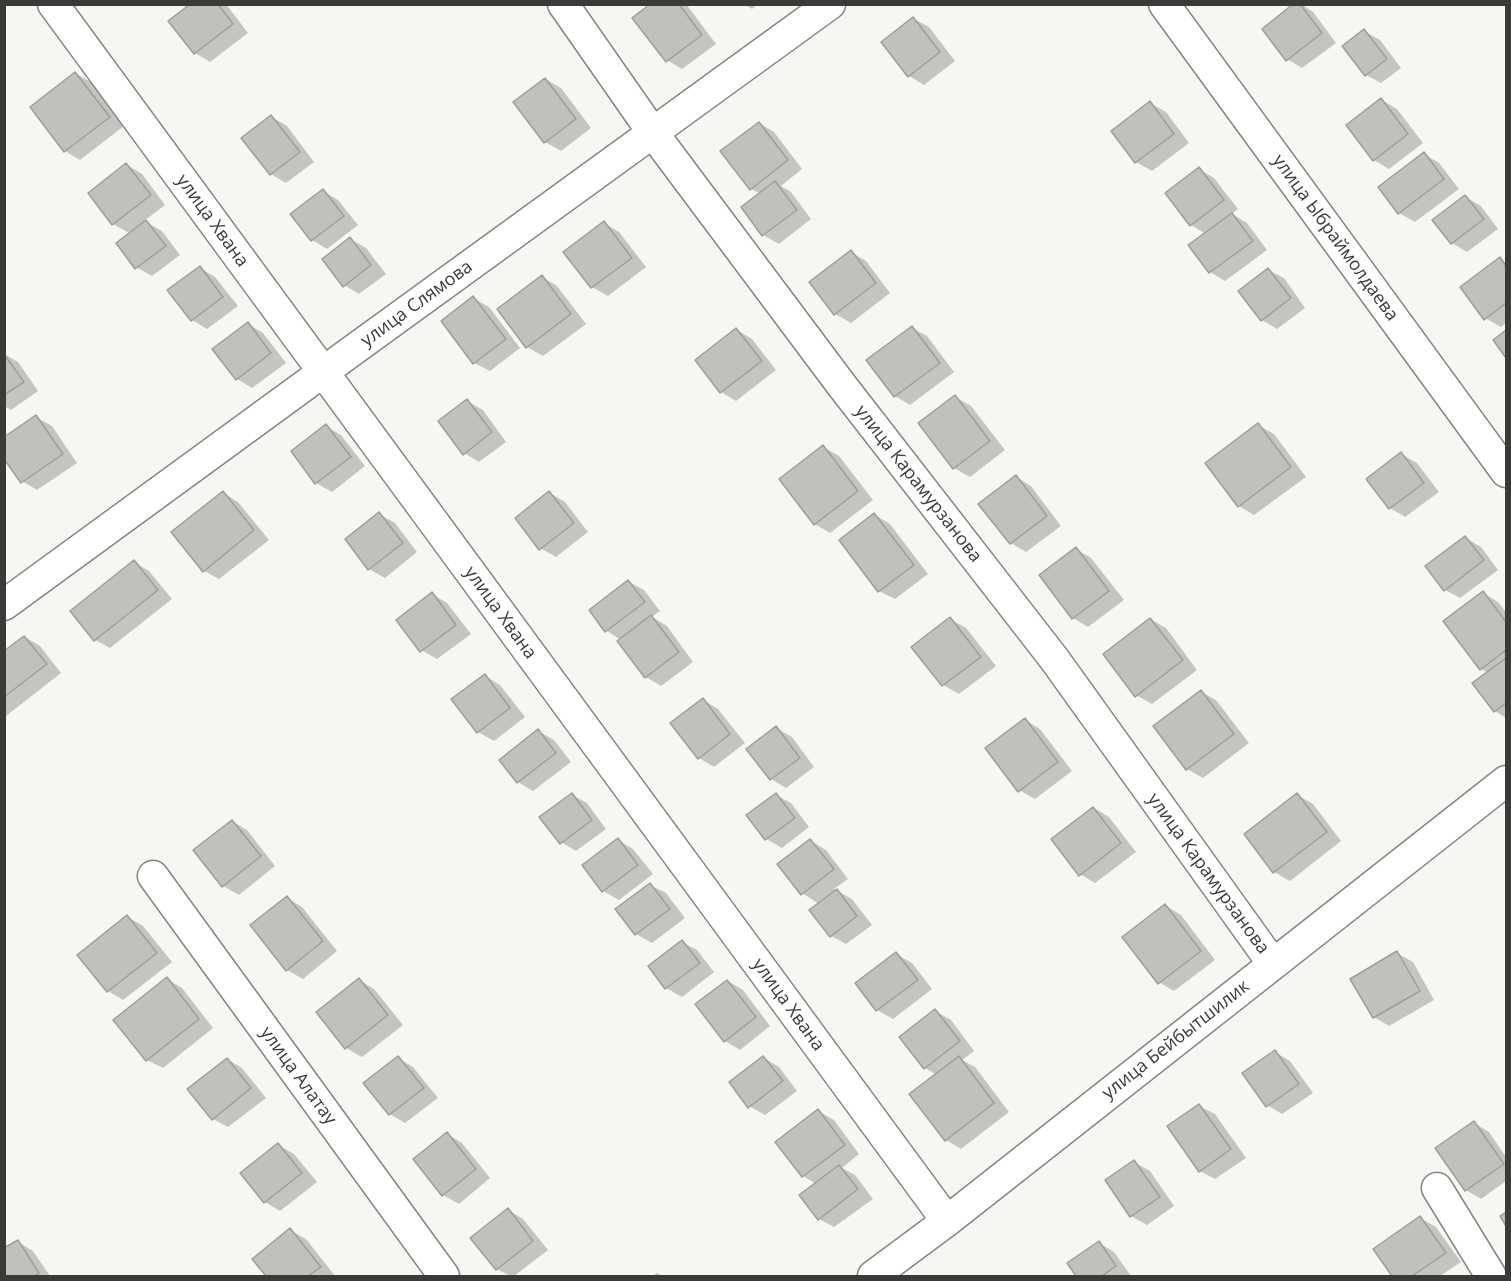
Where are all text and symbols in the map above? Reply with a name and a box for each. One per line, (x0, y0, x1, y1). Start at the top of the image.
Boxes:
street label: улица Ыбраймолдаева (1267, 151, 1403, 325)
street label: улица Хвана (171, 171, 253, 271)
street label: улица Слямова (357, 256, 477, 352)
street label: улица Карамурзанова (850, 401, 986, 567)
street label: улица Хвана (459, 563, 541, 663)
street label: улица Карамурзанова (1142, 790, 1274, 958)
street label: улица Хвана (747, 955, 829, 1055)
street label: улица Бейбытшилик (1098, 976, 1254, 1104)
street label: улица Алатау (255, 1023, 341, 1129)

